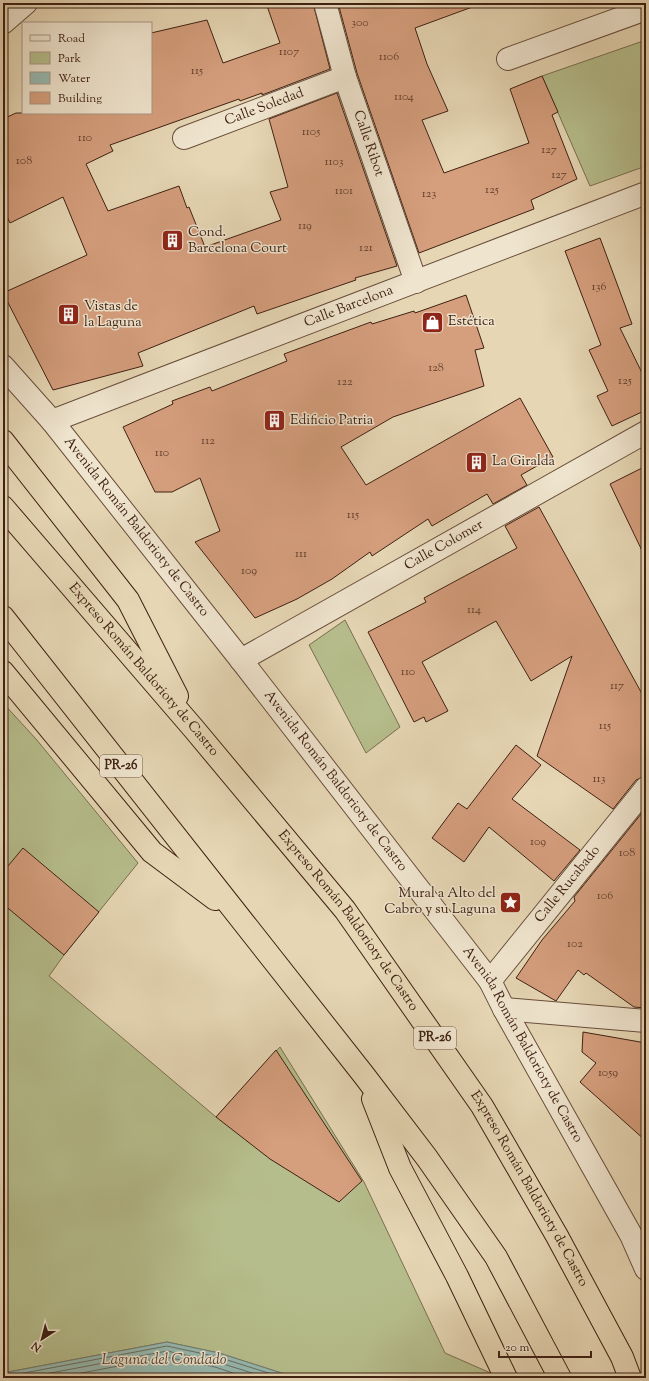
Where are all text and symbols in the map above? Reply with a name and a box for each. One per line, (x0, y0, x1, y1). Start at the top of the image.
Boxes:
house number: 300 (351, 14, 369, 32)
legend (22, 22, 152, 114)
text: Road (58, 30, 85, 48)
house number: 1107 (279, 43, 299, 61)
house number: 1106 (379, 48, 399, 66)
text: Park (58, 50, 81, 68)
house number: 115 (191, 62, 203, 80)
text: Water (58, 70, 91, 88)
street label: Calle Soledad (222, 83, 307, 132)
house number: 1104 (394, 88, 414, 106)
text: Building (58, 90, 102, 108)
street label: Calle Ribot (347, 108, 389, 179)
house number: 1105 (302, 123, 320, 141)
house number: 110 (78, 129, 92, 147)
house number: 127 (541, 141, 557, 159)
house number: 108 (16, 152, 32, 170)
house number: 1103 (324, 153, 344, 171)
house number: 127 (551, 166, 567, 184)
house number: 125 (485, 181, 499, 199)
house number: 1101 (335, 182, 353, 200)
house number: 123 (422, 185, 436, 203)
house number: 119 (298, 217, 312, 235)
place label: Cond. Barcelona Court (188, 223, 287, 259)
building icon: Cond. Barcelona Court (159, 228, 185, 254)
house number: 121 (359, 239, 373, 257)
house number: 136 (592, 278, 606, 296)
street label: Calle Barcelona (301, 281, 397, 333)
place label: Vistas de la Laguna (84, 297, 142, 333)
building icon: Vistas de la Laguna (56, 302, 82, 328)
shop icon: Estética (419, 309, 445, 335)
place label: Estética (448, 312, 495, 332)
house number: 128 (428, 359, 444, 377)
house number: 125 (618, 372, 632, 390)
house number: 122 (337, 373, 353, 391)
building icon: Edificio Patria (262, 408, 288, 434)
place label: Edificio Patria (290, 411, 374, 431)
house number: 112 (201, 432, 215, 450)
street label: Avenida Román Baldorioty de Castro (59, 433, 214, 622)
house number: 110 (155, 444, 169, 462)
building icon: La Giralda (463, 449, 489, 475)
place label: La Giralda (492, 452, 556, 472)
house number: 115 (347, 506, 359, 524)
street label: Calle Colomer (401, 515, 488, 576)
house number: 111 (295, 545, 307, 563)
house number: 109 (241, 562, 257, 580)
street label: Expreso Román Baldorioty de Castro (63, 579, 223, 761)
house number: 114 (467, 601, 481, 619)
house number: 110 (401, 663, 415, 681)
house number: 117 (610, 677, 624, 695)
street label: Avenida Román Baldorioty de Castro (258, 687, 412, 876)
house number: 115 (599, 717, 611, 735)
road number: PR-26 (100, 755, 142, 777)
house number: 113 (592, 770, 606, 788)
street label: Expreso Román Baldorioty de Castro (273, 826, 423, 1016)
house number: 109 (530, 833, 546, 851)
street label: Calle Rucabado (530, 841, 606, 928)
house number: 108 (619, 844, 635, 862)
place label: Mural a Alto del Cabro y su Laguna (384, 884, 497, 920)
house number: 106 (597, 887, 613, 905)
place icon: Mural a Alto del Cabro y su Laguna (498, 889, 524, 915)
house number: 102 (567, 935, 583, 953)
street label: Avenida Román Baldorioty de Castro (457, 943, 587, 1147)
road number: PR-26 (414, 1027, 456, 1049)
house number: 1059 (598, 1064, 618, 1082)
street label: Expreso Román Baldorioty de Castro (465, 1087, 593, 1291)
north arrow (22, 1319, 62, 1359)
scale bar (499, 1333, 591, 1359)
text: N (28, 1337, 46, 1356)
text: 20 m (505, 1339, 530, 1357)
water label: Laguna del Condado (102, 1350, 227, 1371)

